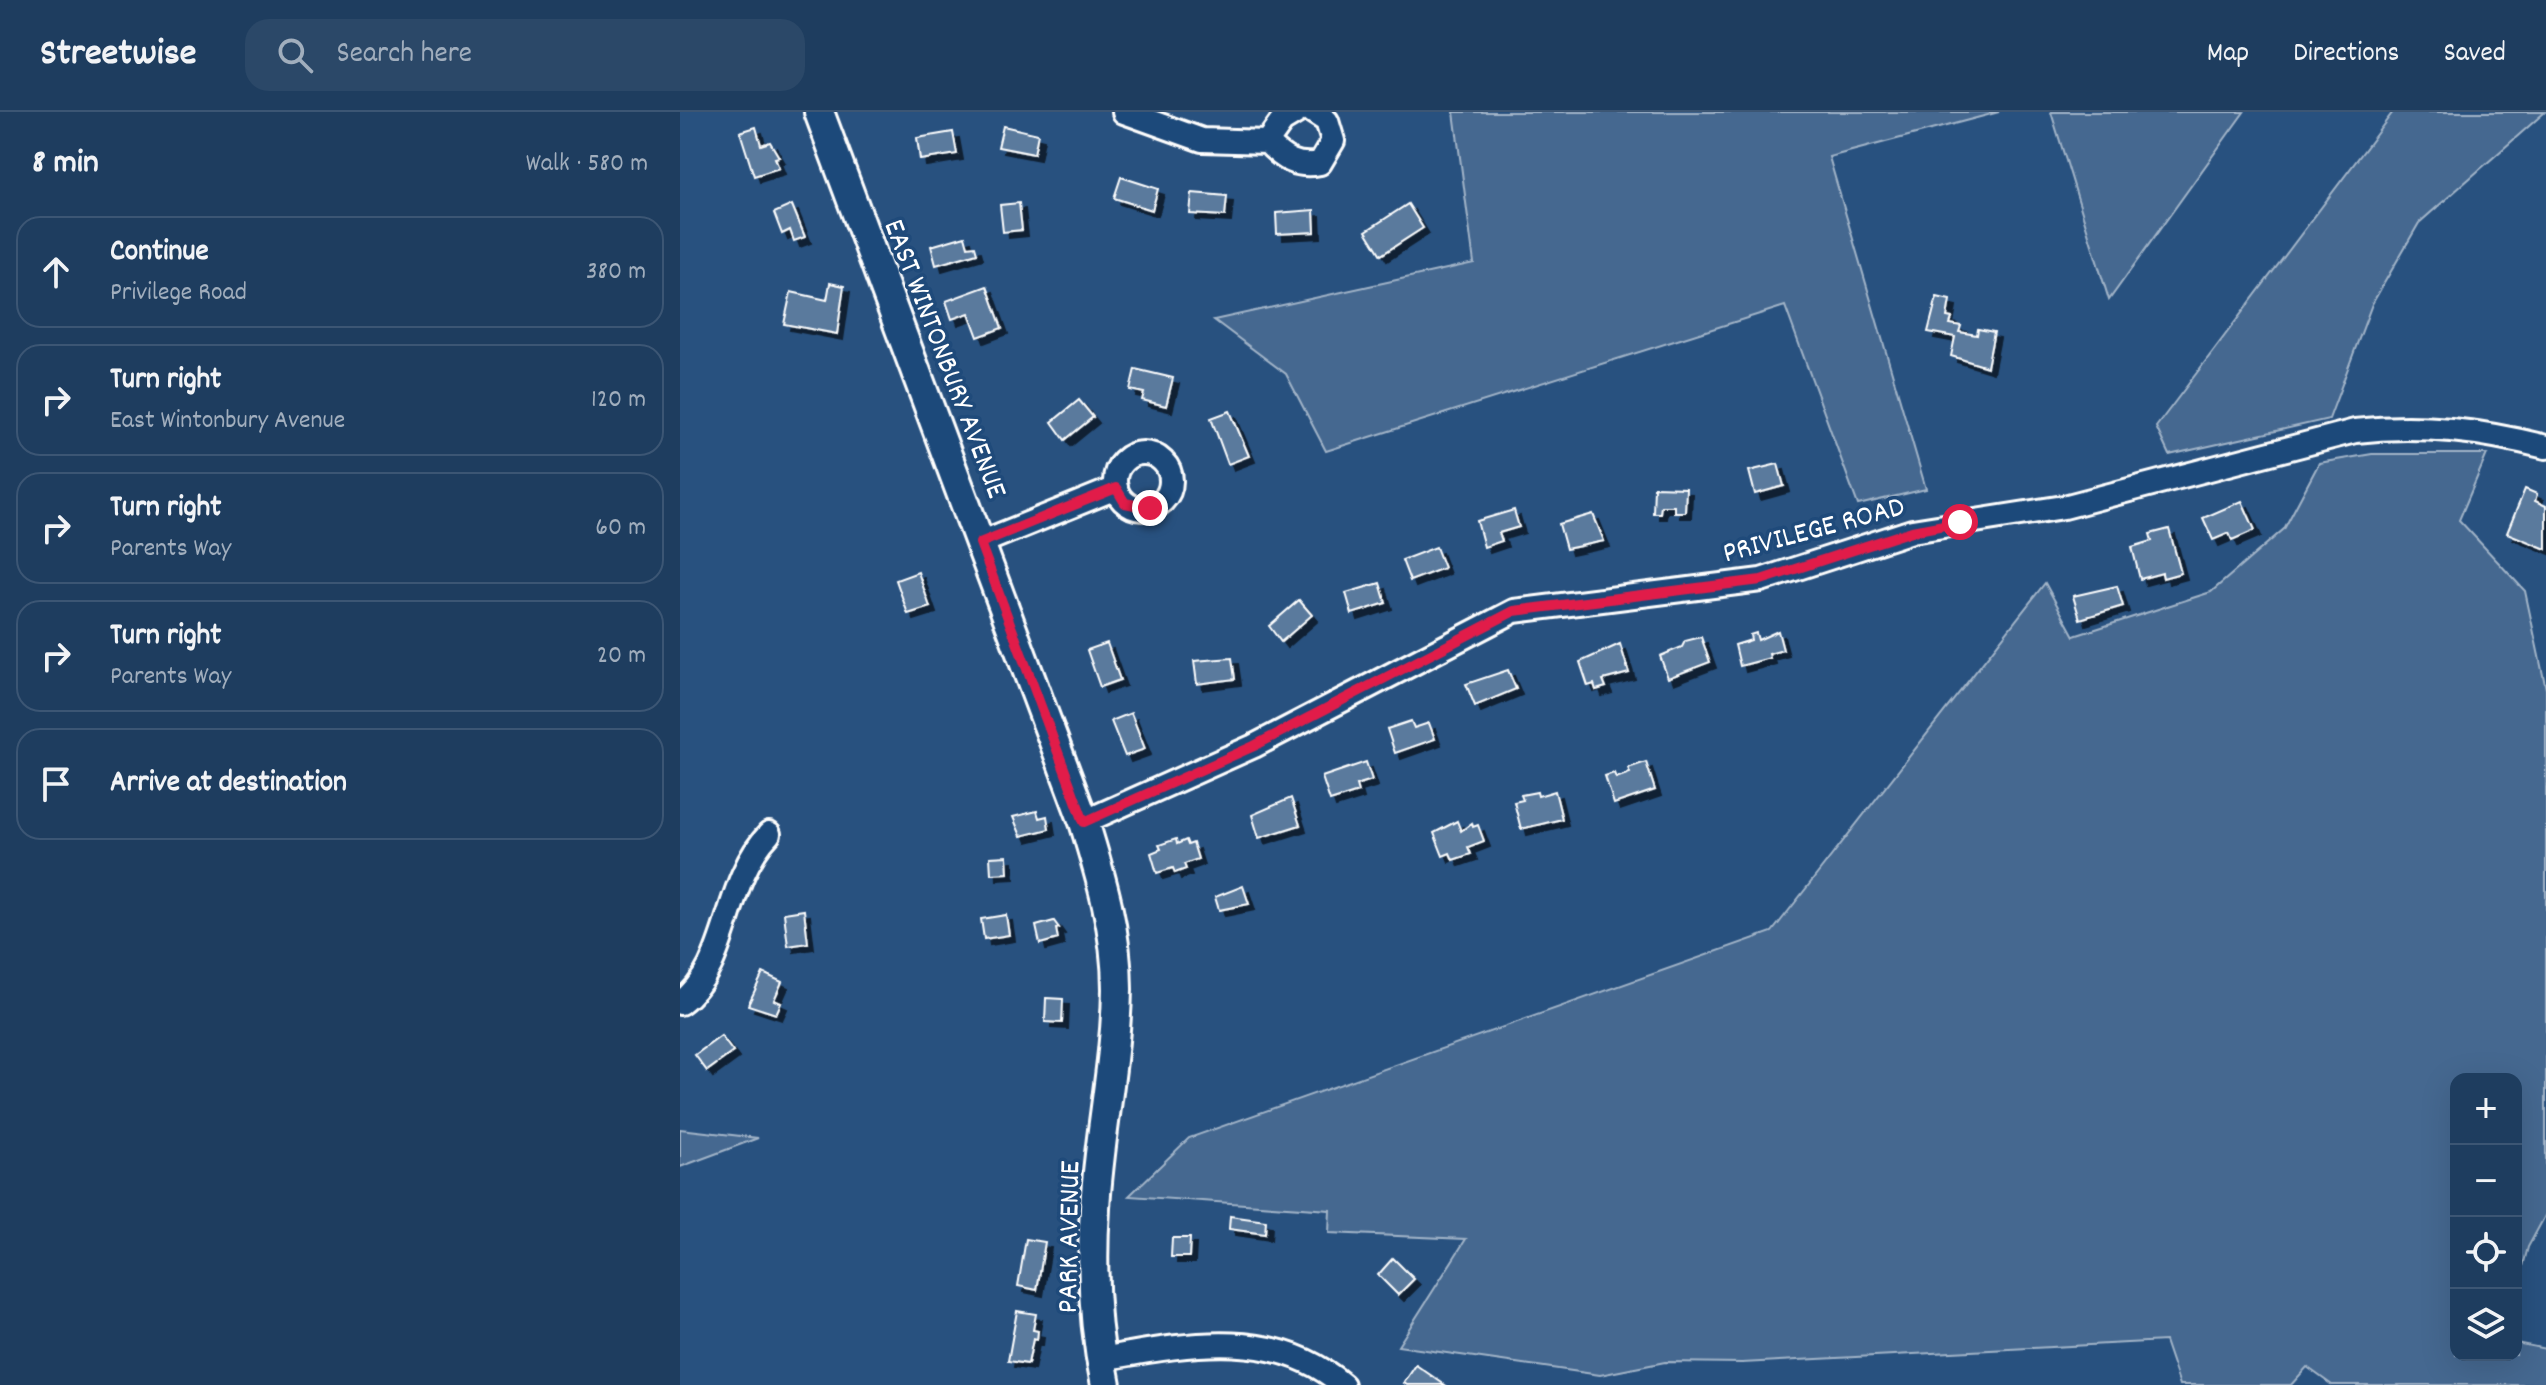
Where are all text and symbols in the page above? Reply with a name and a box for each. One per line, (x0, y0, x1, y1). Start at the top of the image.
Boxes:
search box (245, 19, 805, 91)
text: Streetwise (40, 28, 197, 83)
icon: search (273, 33, 317, 77)
text: Search here (337, 34, 472, 77)
text: Map (2207, 35, 2249, 75)
text: Directions (2293, 35, 2399, 75)
text: Saved (2443, 35, 2506, 75)
text: 8 min (32, 140, 99, 189)
text: Walk · 580 m (526, 146, 648, 183)
street label: EAST WINTONBURY AVENUE (870, 214, 1016, 506)
text: Continue (110, 232, 209, 275)
icon: ahead (34, 250, 78, 294)
text: 380 m (586, 254, 646, 291)
text: Privilege Road (110, 275, 247, 312)
text: Turn right (110, 360, 221, 403)
icon: right (34, 378, 78, 422)
text: 120 m (591, 382, 646, 419)
text: East Wintonbury Avenue (110, 403, 345, 440)
street label: PRIVILEGE ROAD (1719, 487, 1910, 577)
text: Turn right (110, 488, 221, 531)
route end (1132, 490, 1168, 526)
route start (1942, 504, 1978, 540)
icon: right (34, 506, 78, 550)
text: 60 m (595, 510, 646, 547)
text: Parents Way (110, 531, 231, 568)
text: Turn right (110, 616, 221, 659)
icon: right (34, 634, 78, 678)
text: 20 m (597, 638, 646, 675)
text: Parents Way (110, 659, 231, 696)
icon: arrive (34, 762, 78, 806)
text: Arrive at destination (110, 763, 347, 806)
map controls (2450, 1073, 2522, 1361)
button: + (2450, 1073, 2522, 1145)
button: − (2450, 1145, 2522, 1217)
street label: PARK AVENUE (1049, 1160, 1094, 1314)
button: locate (2450, 1217, 2522, 1289)
button: layers (2450, 1289, 2522, 1361)

